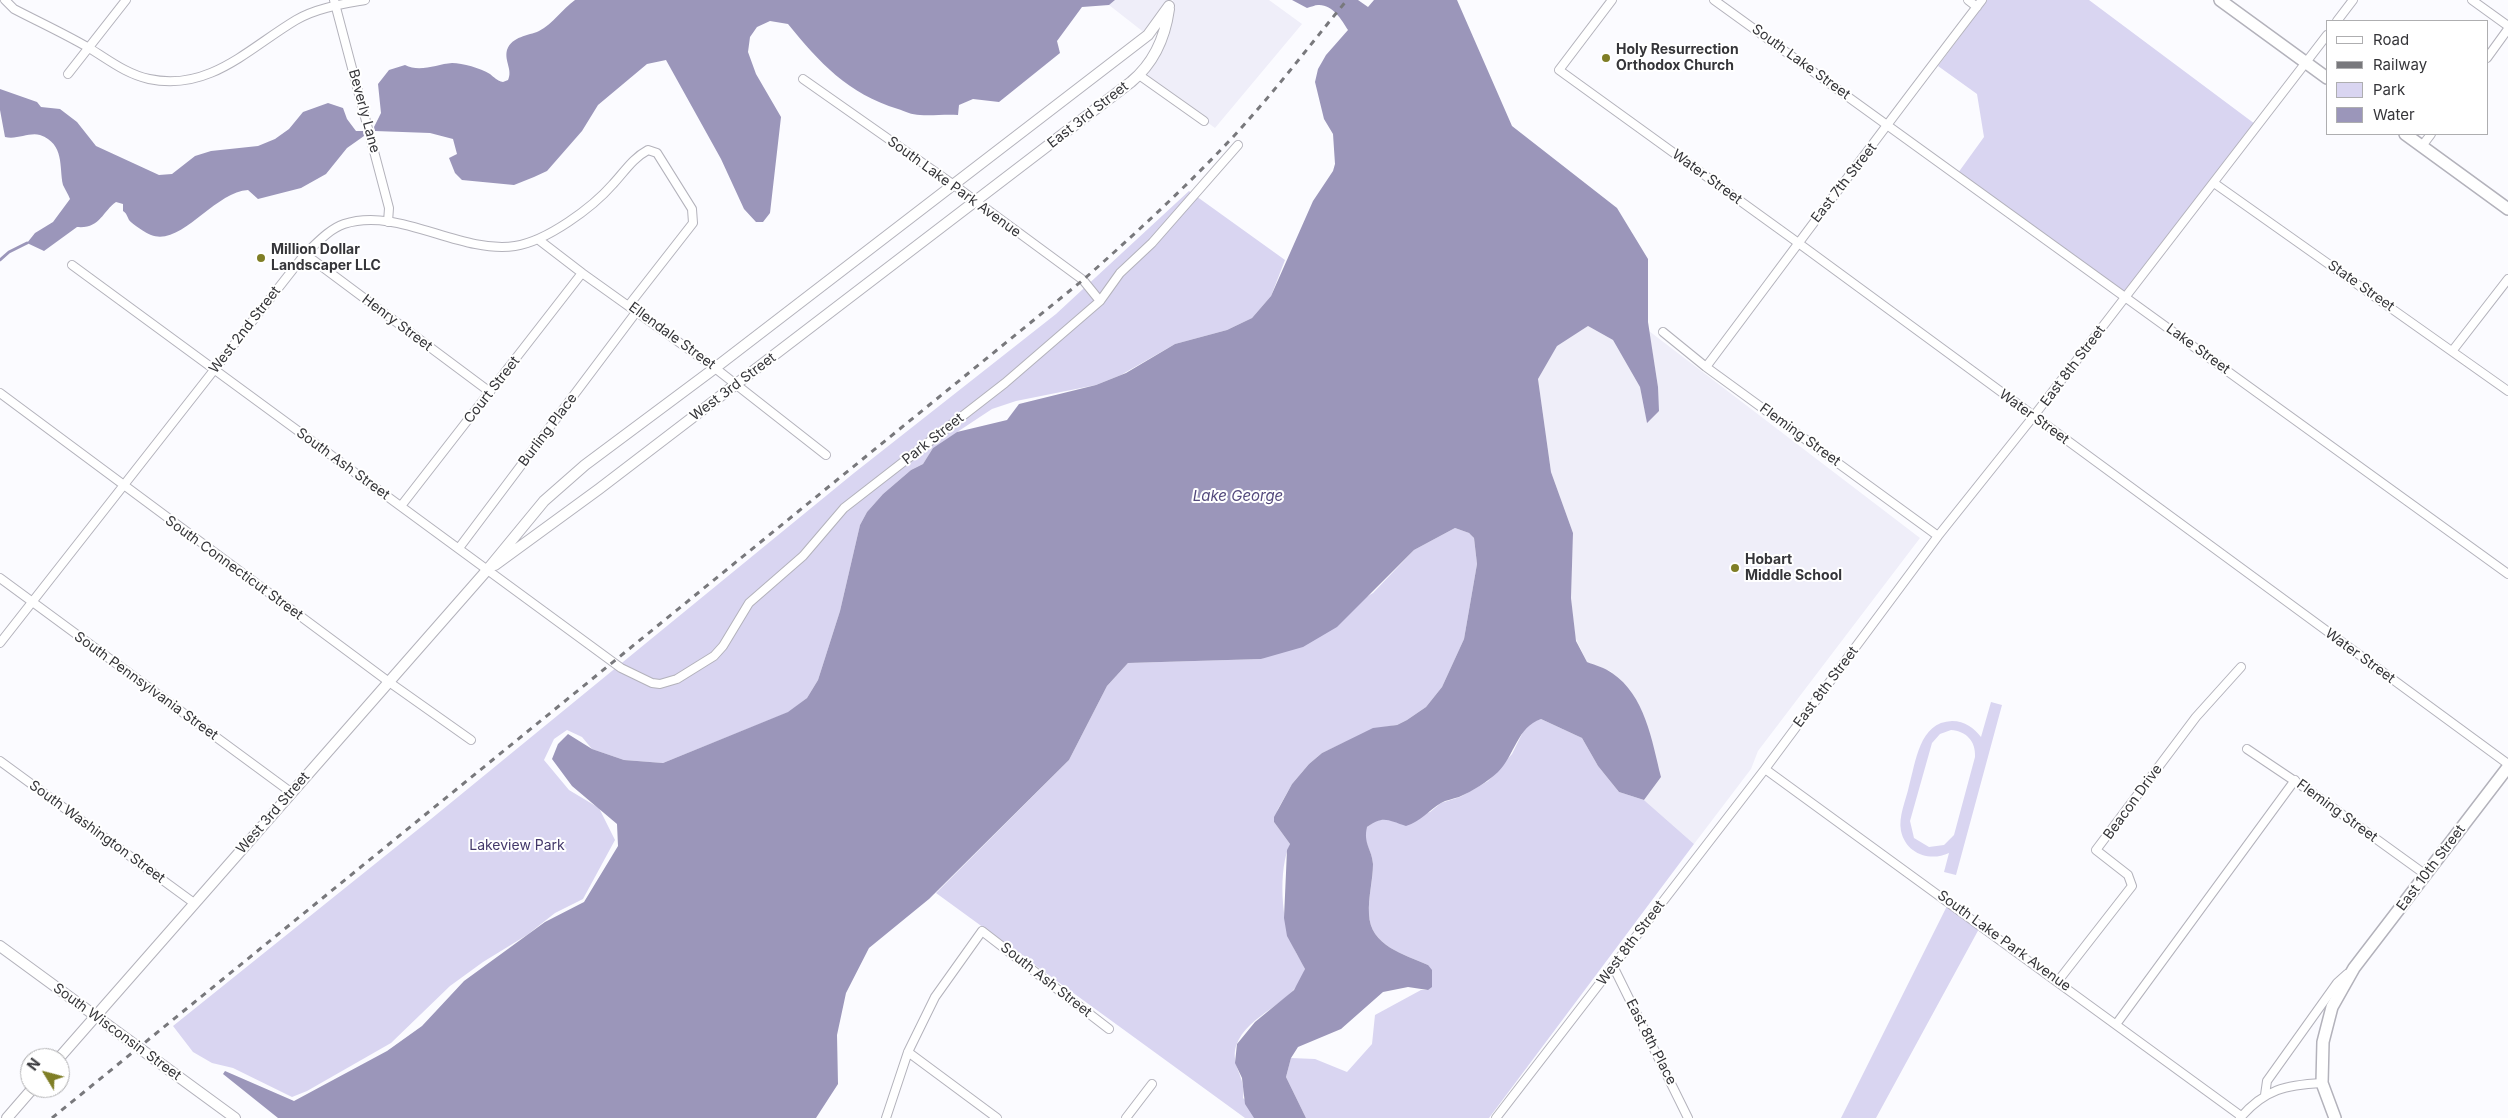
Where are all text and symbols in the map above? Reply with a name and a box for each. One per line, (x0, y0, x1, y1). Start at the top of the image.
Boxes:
legend (2326, 20, 2488, 135)
street label: South Lake Street (1749, 21, 1853, 103)
text: Road (2373, 30, 2409, 49)
place label: Holy Resurrection Orthodox Church (1616, 42, 1739, 74)
marker: Holy Resurrection Orthodox Church (1600, 52, 1612, 64)
text: Railway (2373, 55, 2427, 74)
street label: Beverly Lane (345, 67, 383, 155)
street label: East 3rd Street (1044, 78, 1132, 152)
text: Park (2373, 80, 2405, 99)
text: Water (2373, 105, 2415, 124)
street label: South Lake Park Avenue (884, 133, 1024, 241)
street label: East 7th Street (1808, 140, 1880, 226)
street label: Water Street (1669, 146, 1745, 208)
place label: Million Dollar Landscaper LLC (271, 242, 381, 274)
marker: Million Dollar Landscaper LLC (255, 252, 267, 264)
street label: State Street (2324, 257, 2398, 315)
street label: West 2nd Street (206, 283, 284, 377)
street label: Henry Street (359, 291, 435, 355)
street label: Ellendale Street (625, 299, 719, 373)
street label: Lake Street (2163, 320, 2233, 378)
street label: East 8th Street (2037, 322, 2109, 410)
street label: West 3rd Street (687, 349, 779, 425)
street label: Court Street (461, 353, 523, 427)
street label: Water Street (1996, 386, 2072, 448)
street label: Burling Place (515, 390, 581, 470)
street label: Fleming Street (1756, 400, 1844, 470)
street label: Park Street (899, 410, 967, 468)
street label: South Ash Street (293, 425, 393, 503)
water label: Lake George (1193, 487, 1283, 505)
street label: South Connecticut Street (162, 512, 306, 624)
place label: Hobart Middle School (1745, 552, 1842, 584)
marker: Hobart Middle School (1729, 562, 1741, 574)
street label: Water Street (2322, 625, 2398, 687)
street label: South Pennsylvania Street (71, 628, 221, 744)
street label: East 8th Street (1790, 643, 1862, 731)
street label: Beacon Drive (2100, 761, 2166, 843)
street label: West 3rd Street (233, 769, 313, 857)
street label: Fleming Street (2293, 776, 2381, 846)
street label: South Washington Street (26, 777, 168, 887)
street label: East 10th Street (2393, 822, 2469, 914)
park label: Lakeview Park (469, 838, 565, 854)
street label: South Lake Park Avenue (1934, 887, 2074, 995)
street label: West 8th Street (1594, 897, 1668, 989)
street label: South Ash Street (997, 939, 1095, 1021)
street label: South Wisconsin Street (50, 980, 184, 1084)
street label: East 8th Place (1622, 996, 1680, 1088)
north arrow (20, 1048, 70, 1098)
text: N (23, 1055, 43, 1074)

